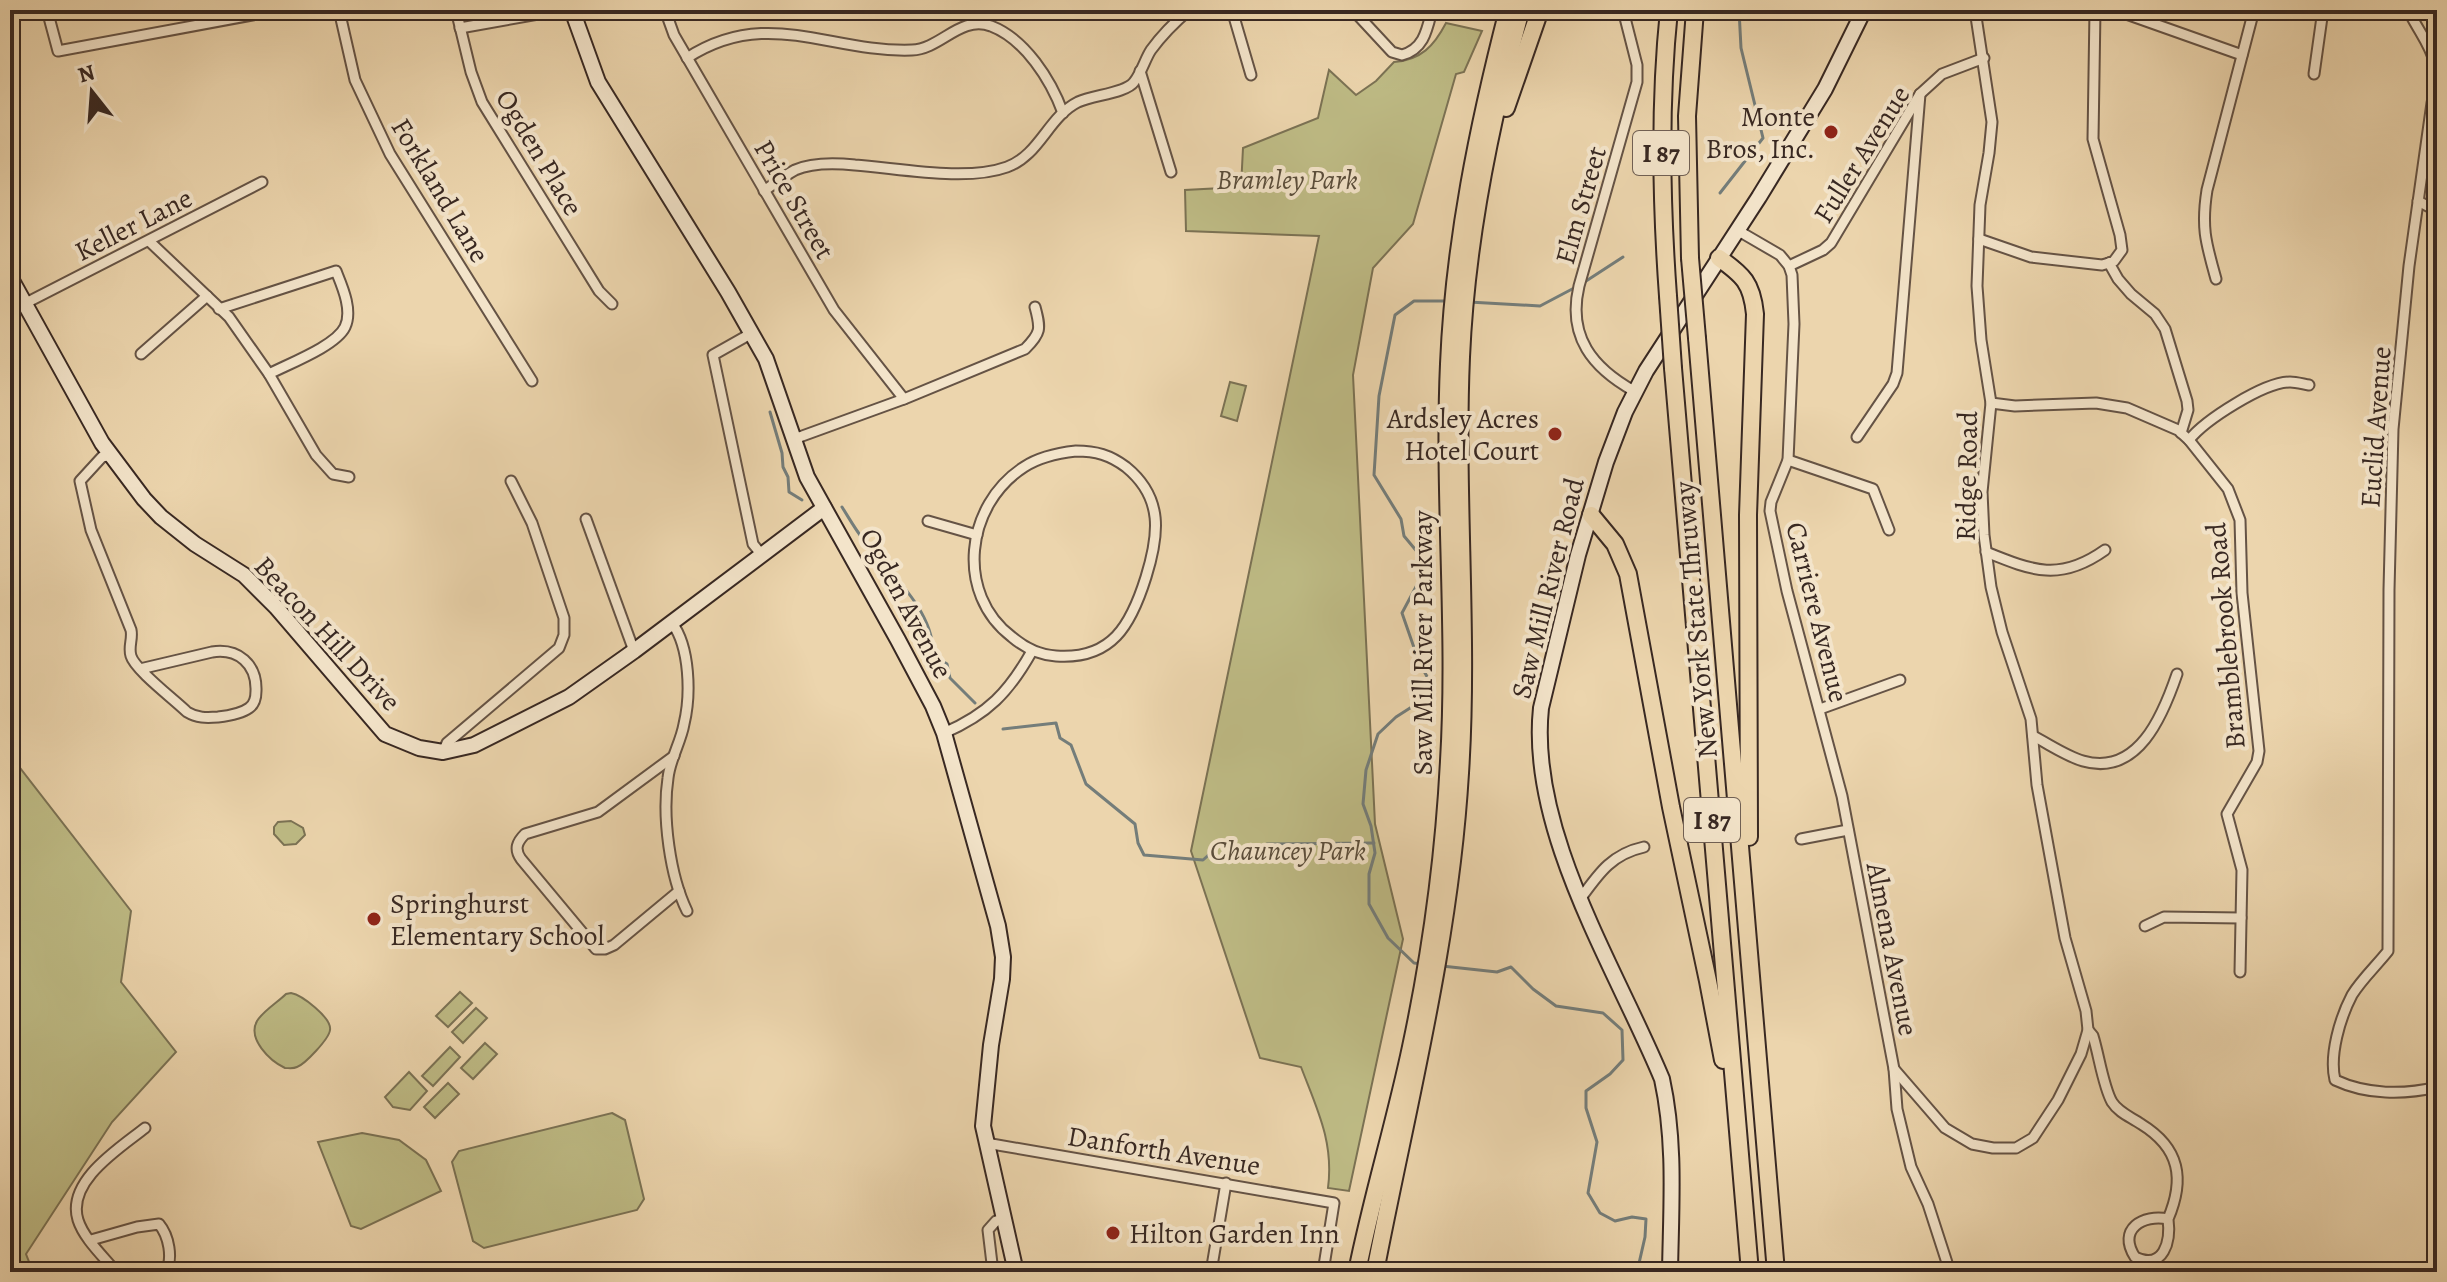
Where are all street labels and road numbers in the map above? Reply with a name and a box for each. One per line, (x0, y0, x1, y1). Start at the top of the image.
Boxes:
street label: Fuller Avenue (1805, 79, 1919, 230)
street label: Ogden Place (486, 82, 592, 223)
street label: Forkland Lane (382, 111, 498, 270)
road number: I 87 (1633, 131, 1689, 175)
street label: Price Street (745, 133, 844, 266)
street label: Elm Street (1546, 142, 1616, 269)
street label: Keller Lane (68, 179, 199, 271)
street label: Euclid Avenue (2351, 345, 2401, 509)
street label: Ridge Road (1947, 410, 1987, 541)
street label: Saw Mill River Road (1502, 473, 1594, 703)
street label: New York State Thruway (1665, 479, 1727, 760)
street label: Saw Mill River Parkway (1404, 510, 1442, 776)
street label: Carriere Avenue (1776, 518, 1858, 706)
street label: Bramblebrook Road (2197, 520, 2255, 751)
street label: Ogden Avenue (851, 522, 962, 685)
street label: Beacon Hill Drive (245, 548, 409, 719)
road number: I 87 (1684, 798, 1740, 842)
street label: Almena Avenue (1856, 858, 1927, 1039)
street label: Danforth Avenue (1065, 1117, 1263, 1185)

